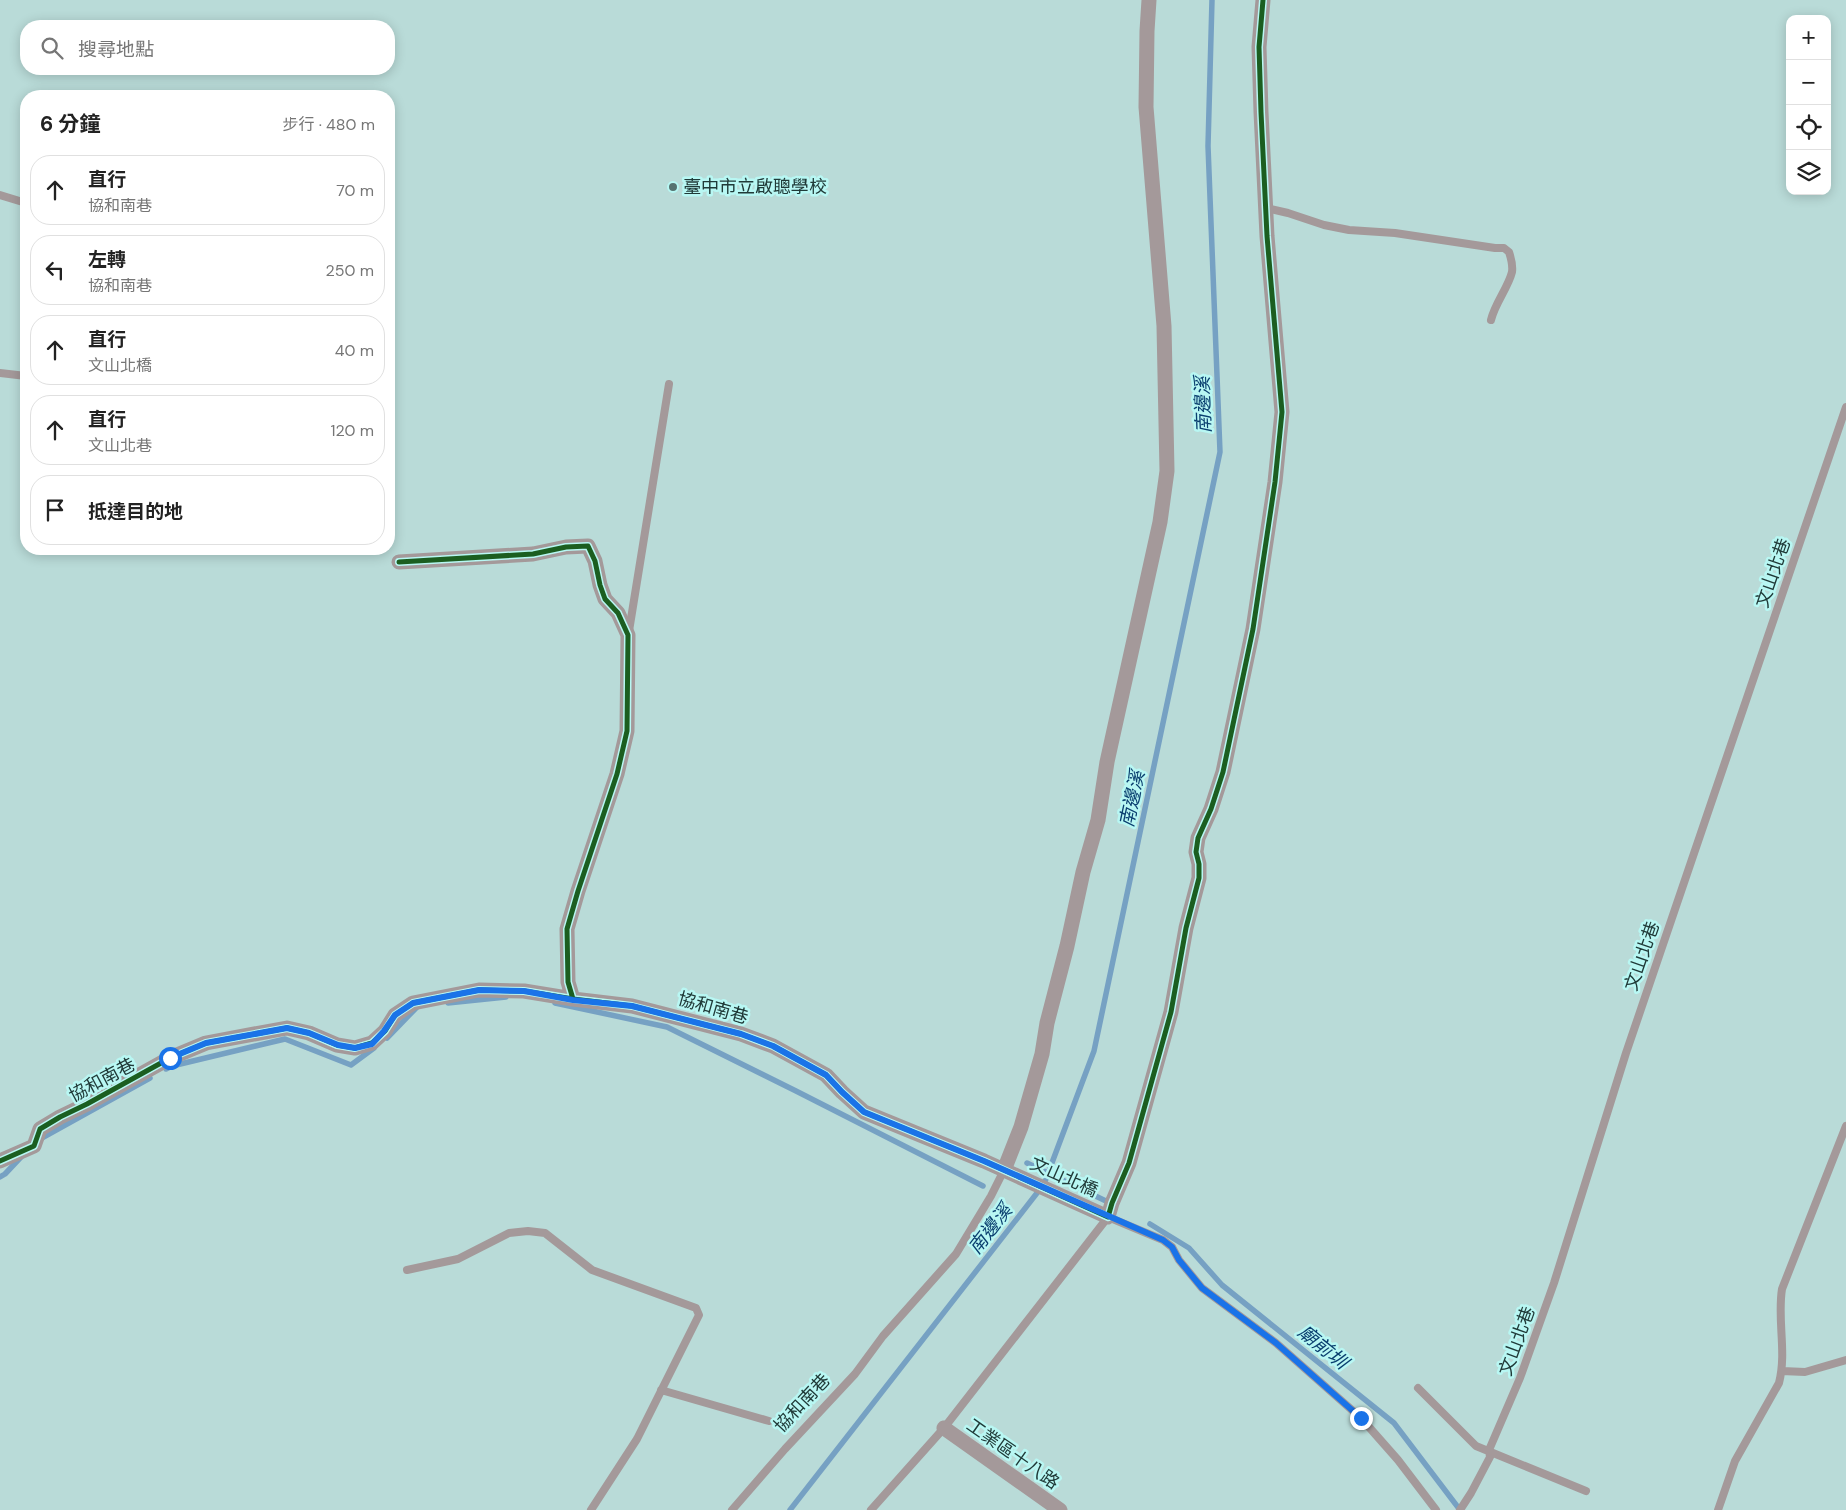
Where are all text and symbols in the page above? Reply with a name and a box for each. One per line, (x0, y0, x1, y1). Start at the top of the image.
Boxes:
map controls (1786, 15, 1831, 195)
button: + (1786, 15, 1831, 60)
search box (20, 20, 395, 75)
icon: search (38, 34, 66, 62)
text: 搜尋地點 (78, 37, 154, 62)
button: − (1786, 60, 1831, 105)
button: locate (1786, 105, 1831, 150)
text: 6 分鐘 (40, 110, 100, 138)
text: 步行 · 480 m (282, 114, 375, 135)
button: layers (1786, 150, 1831, 195)
text: 直行 (88, 167, 126, 192)
place label: 臺中市立啟聰學校 (683, 175, 827, 199)
icon: ahead (41, 176, 69, 204)
text: 70 m (336, 180, 374, 201)
marker: 臺中市立啟聰學校 (667, 181, 679, 193)
text: 協和南巷 (88, 195, 152, 216)
text: 左轉 (88, 247, 126, 272)
icon: left (41, 256, 69, 284)
text: 250 m (326, 260, 374, 281)
text: 協和南巷 (88, 275, 152, 296)
text: 直行 (88, 327, 126, 352)
icon: ahead (41, 336, 69, 364)
text: 40 m (335, 340, 374, 361)
text: 文山北橋 (88, 355, 152, 376)
water label: 南邊溪 (1189, 373, 1216, 434)
text: 直行 (88, 407, 126, 432)
icon: ahead (41, 416, 69, 444)
text: 120 m (330, 420, 374, 441)
text: 文山北巷 (88, 435, 152, 456)
icon: arrive (41, 496, 69, 524)
text: 抵達目的地 (88, 499, 183, 524)
street label: 文山北巷 (1750, 535, 1796, 611)
water label: 南邊溪 (1114, 766, 1151, 829)
street label: 文山北巷 (1619, 918, 1665, 994)
street label: 協和南巷 (675, 987, 751, 1029)
route start (159, 1047, 182, 1070)
street label: 協和南巷 (65, 1053, 139, 1107)
street label: 文山北橋 (1026, 1151, 1102, 1203)
water label: 南邊溪 (963, 1196, 1019, 1259)
street label: 文山北巷 (1493, 1303, 1541, 1379)
water label: 廟前圳 (1293, 1319, 1355, 1377)
street label: 協和南巷 (769, 1368, 835, 1438)
route end (1350, 1407, 1373, 1430)
street label: 工業區十八路 (962, 1413, 1064, 1495)

